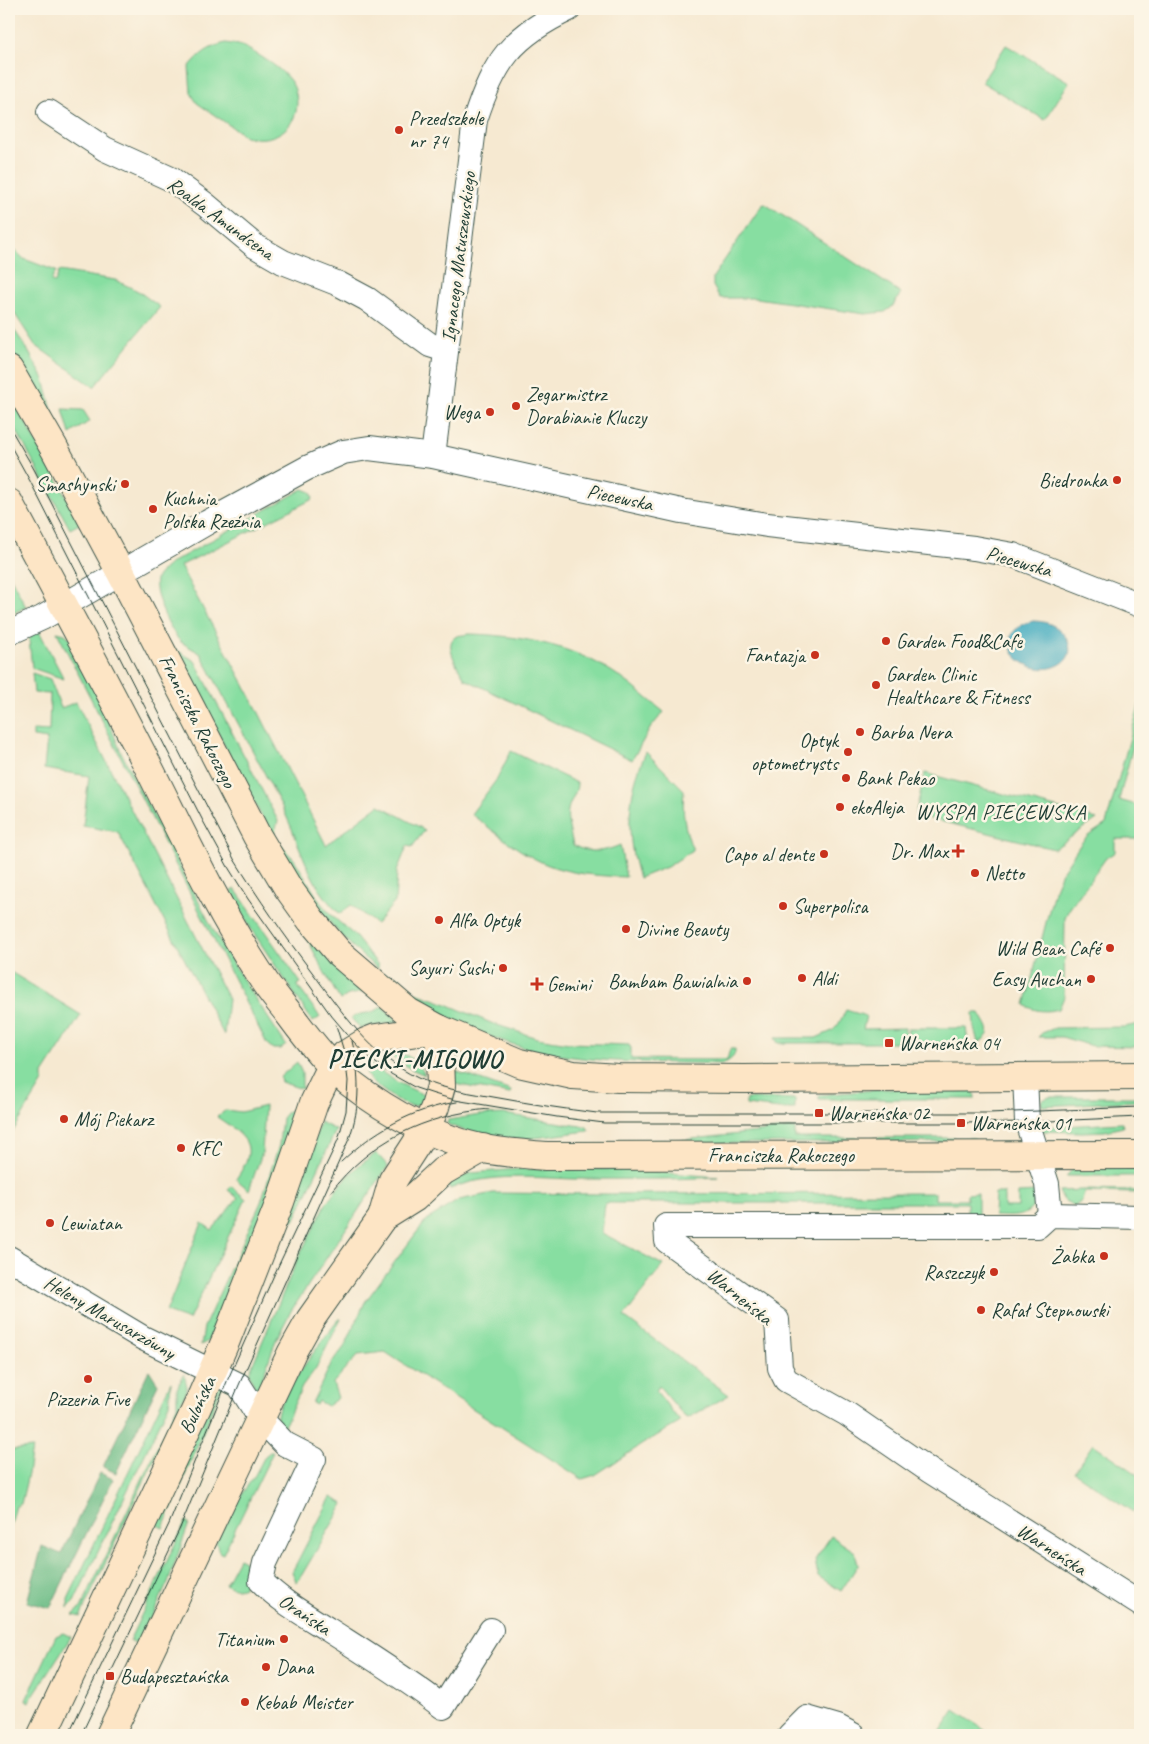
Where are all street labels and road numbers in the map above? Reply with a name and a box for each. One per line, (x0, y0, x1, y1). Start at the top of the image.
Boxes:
street label: Ignacego Matuszewskiego (436, 170, 481, 344)
street label: Roalda Amundsena (162, 171, 280, 267)
street label: Piecewska (585, 478, 656, 517)
street label: Piecewska (983, 540, 1055, 583)
street label: Franciszka Rakoczego (153, 651, 242, 793)
street label: Franciszka Rakoczego (708, 1143, 855, 1168)
street label: Warneńska (702, 1262, 779, 1331)
street label: Heleny Marusarzówny (40, 1270, 182, 1366)
street label: Bulońska (173, 1371, 222, 1438)
street label: Warneńska (1012, 1518, 1092, 1582)
street label: Orańska (274, 1588, 337, 1642)

